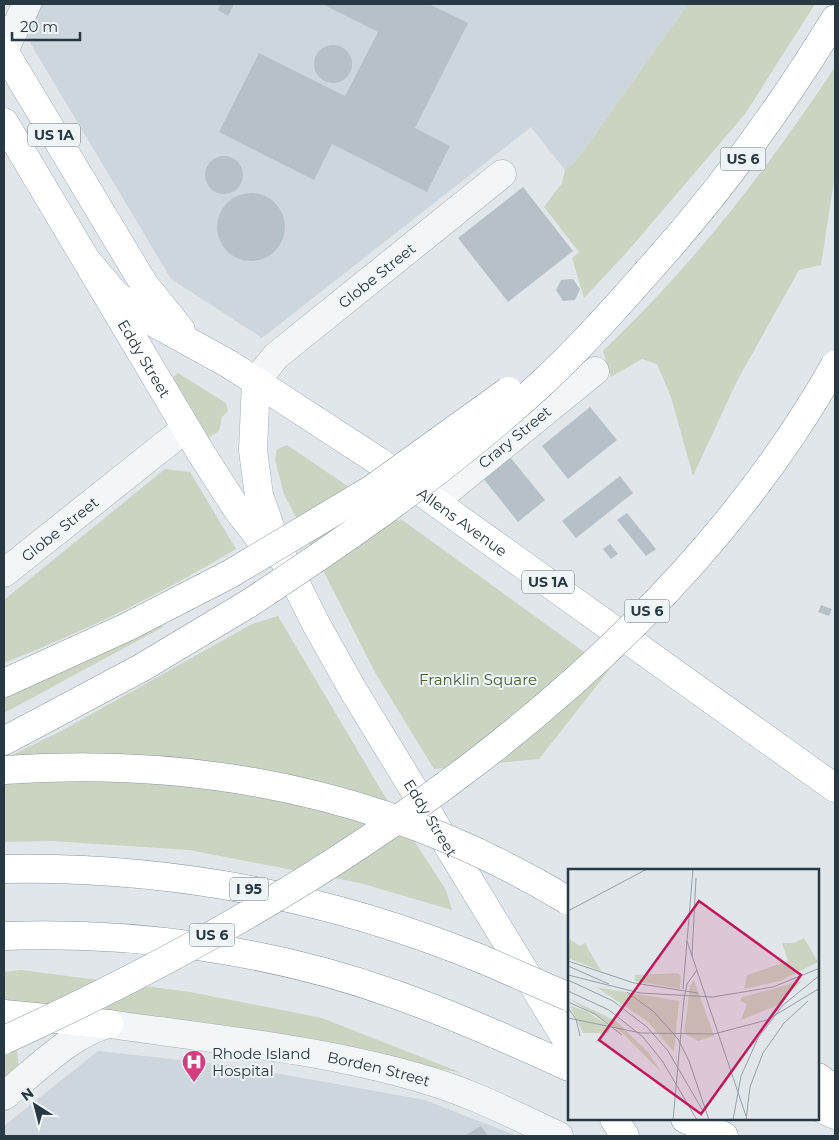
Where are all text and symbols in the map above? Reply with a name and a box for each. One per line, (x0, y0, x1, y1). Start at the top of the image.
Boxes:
scale bar (12, 10, 80, 42)
text: 20 m (20, 17, 58, 36)
road number: US 1A (28, 124, 80, 146)
road number: US 6 (720, 148, 766, 170)
street label: Globe Street (334, 238, 419, 312)
street label: Eddy Street (114, 316, 175, 401)
street label: Crary Street (474, 401, 554, 472)
street label: Allens Avenue (414, 483, 511, 560)
street label: Globe Street (17, 492, 102, 565)
road number: US 1A (522, 570, 574, 594)
road number: US 6 (624, 600, 670, 622)
park label: Franklin Square (419, 670, 537, 689)
street label: Eddy Street (400, 775, 462, 860)
inset map (568, 869, 819, 1120)
road number: I 95 (230, 878, 268, 901)
road number: US 6 (190, 924, 234, 946)
place label: Rhode Island Hospital (212, 1044, 311, 1080)
street label: Borden Street (326, 1047, 432, 1090)
hospital icon: Rhode Island Hospital (181, 1049, 207, 1083)
north arrow (10, 1080, 60, 1130)
text: N (17, 1084, 37, 1105)

